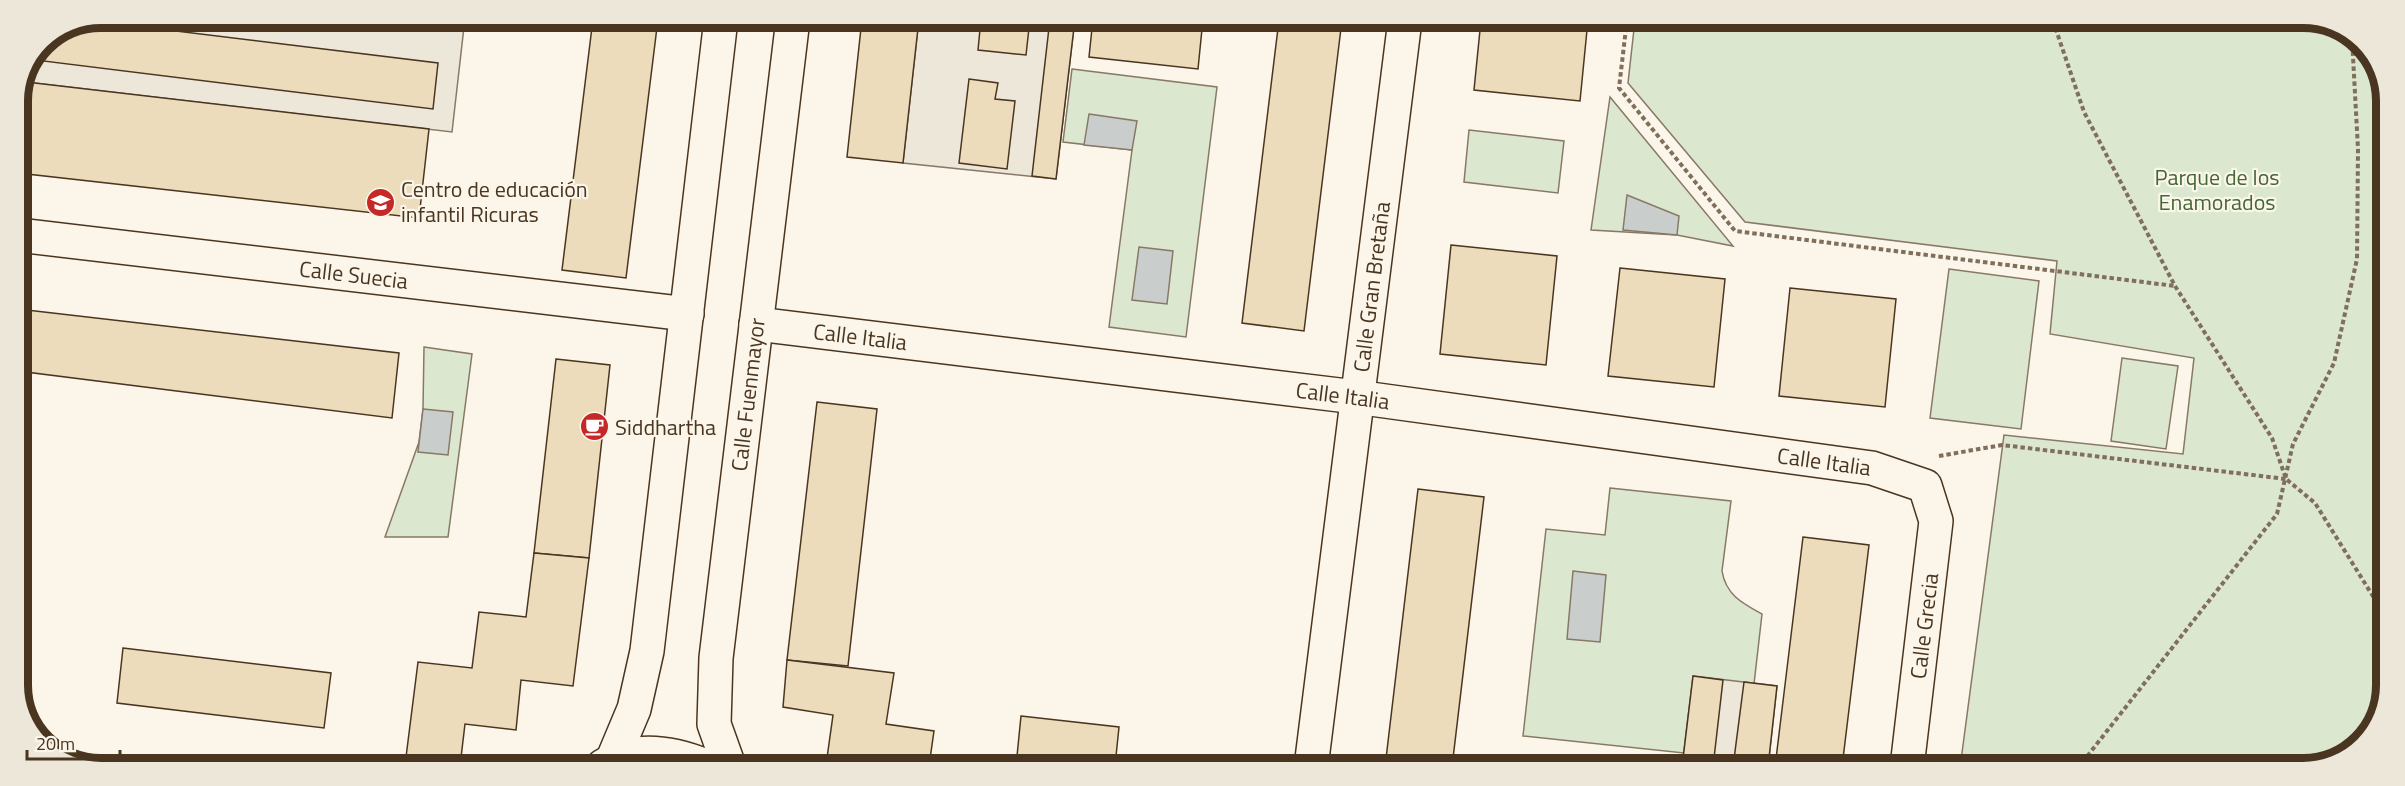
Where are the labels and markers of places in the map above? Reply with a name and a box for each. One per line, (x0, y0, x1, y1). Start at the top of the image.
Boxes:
place label: Centro de educación infantil Ricuras (401, 172, 588, 231)
school or university icon: Centro de educación infantil Ricuras (364, 186, 396, 218)
place label: Siddhartha (615, 410, 716, 444)
cafe icon: Siddhartha (578, 411, 610, 443)

